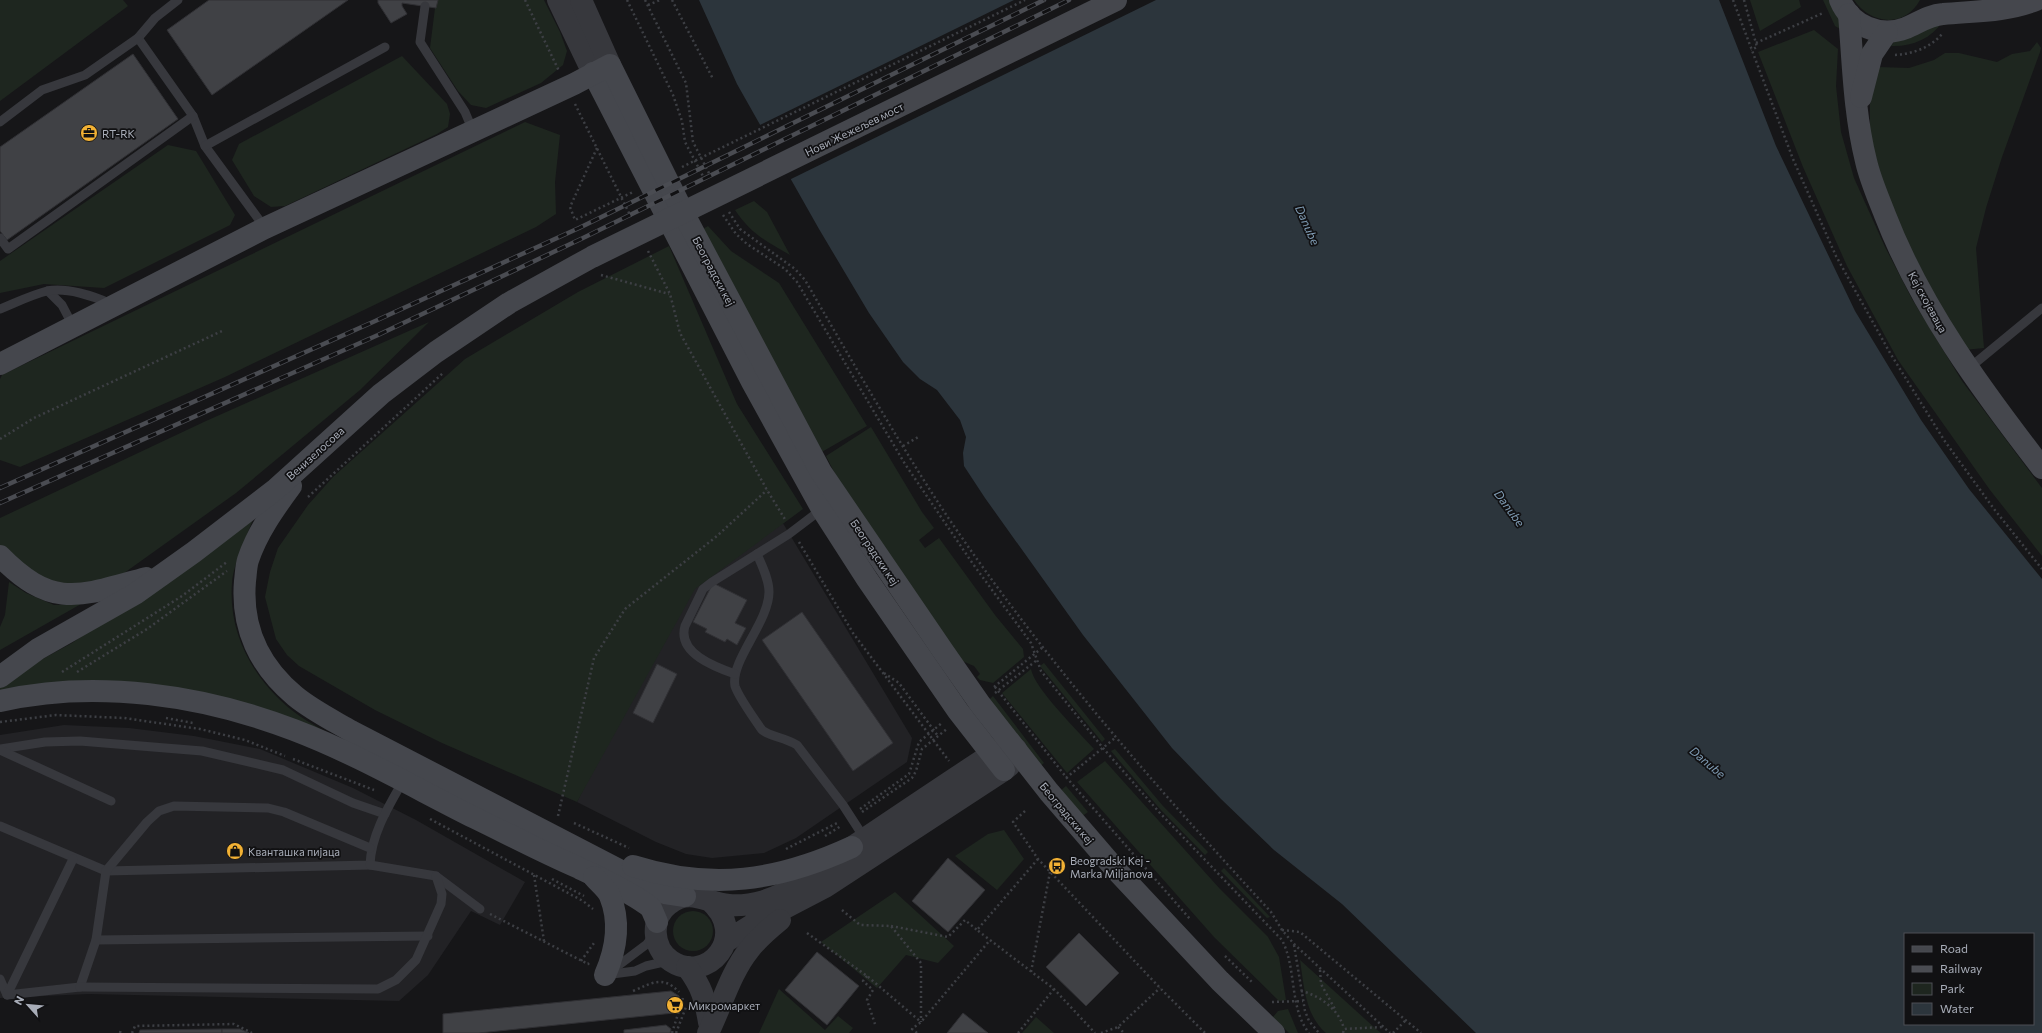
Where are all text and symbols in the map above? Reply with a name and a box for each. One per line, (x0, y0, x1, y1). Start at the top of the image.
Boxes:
street label: Нови Жежељев мост (803, 99, 905, 159)
office icon: RT-RK (79, 123, 99, 143)
place label: RT-RK (102, 127, 136, 140)
water label: Danube (1293, 203, 1323, 248)
street label: Београдски кеј (690, 234, 738, 308)
street label: Кеј скојеваца (1906, 269, 1950, 335)
street label: Венизелосова (283, 424, 347, 482)
water label: Danube (1492, 487, 1528, 530)
street label: Београдски кеј (848, 517, 902, 588)
water label: Danube (1687, 743, 1729, 781)
street label: Београдски кеј (1037, 779, 1097, 847)
shop icon: Кванташка пијаца (225, 841, 245, 861)
place label: Кванташка пијаца (248, 845, 340, 858)
place label: Beogradski Kej - Marka Miljanova (1070, 854, 1153, 880)
bus stop icon: Beogradski Kej - Marka Miljanova (1047, 856, 1067, 876)
legend (1904, 933, 2034, 1025)
text: Road (1940, 941, 1968, 955)
text: Railway (1940, 961, 1982, 975)
text: Park (1940, 981, 1966, 995)
north arrow (8, 985, 48, 1025)
text: N (11, 994, 26, 1007)
supermarket icon: Микромаркет (665, 995, 685, 1015)
place label: Микромаркет (688, 999, 760, 1012)
text: Water (1940, 1001, 1974, 1015)

